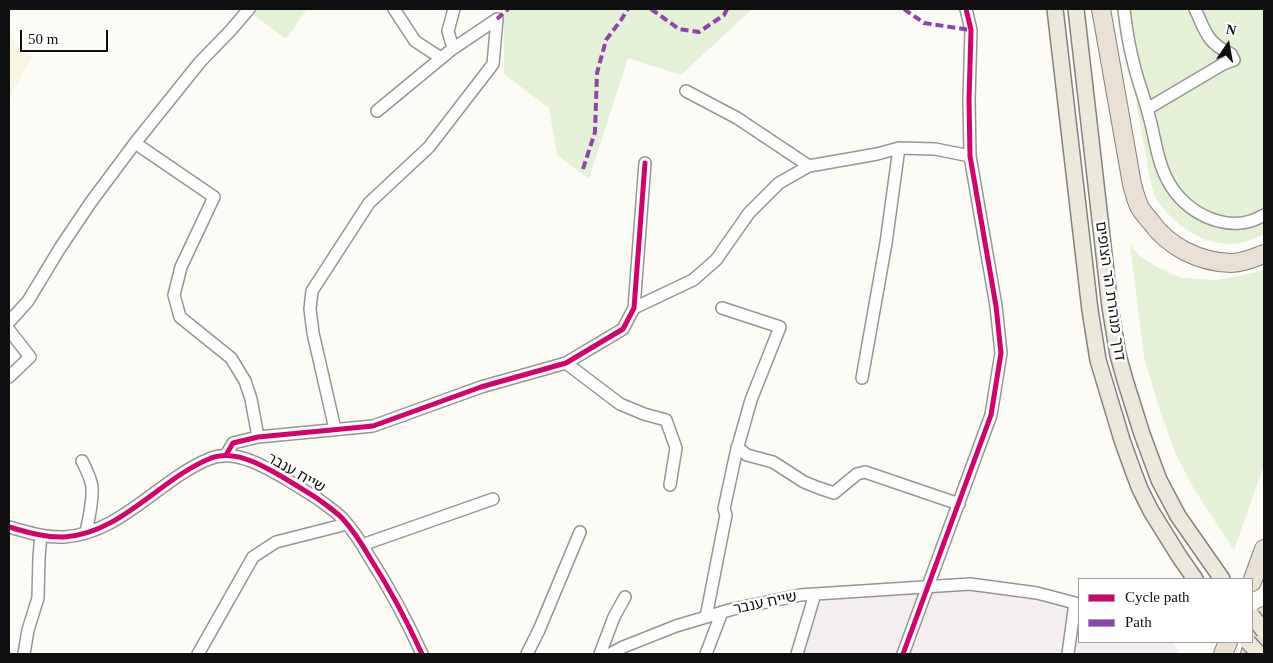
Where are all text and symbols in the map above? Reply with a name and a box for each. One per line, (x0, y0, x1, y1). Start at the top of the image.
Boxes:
scale bar (22, 20, 110, 52)
north arrow (1203, 20, 1253, 70)
text: N (1225, 21, 1238, 38)
text: 50 m (28, 31, 58, 47)
street label: דרך מנהרת הר הצופים (1091, 221, 1129, 361)
street label: שייח ענבר (264, 449, 328, 497)
legend (1078, 578, 1253, 643)
street label: שייח ענבר (732, 588, 798, 618)
text: Cycle path (1125, 589, 1190, 605)
text: Path (1125, 614, 1152, 630)

